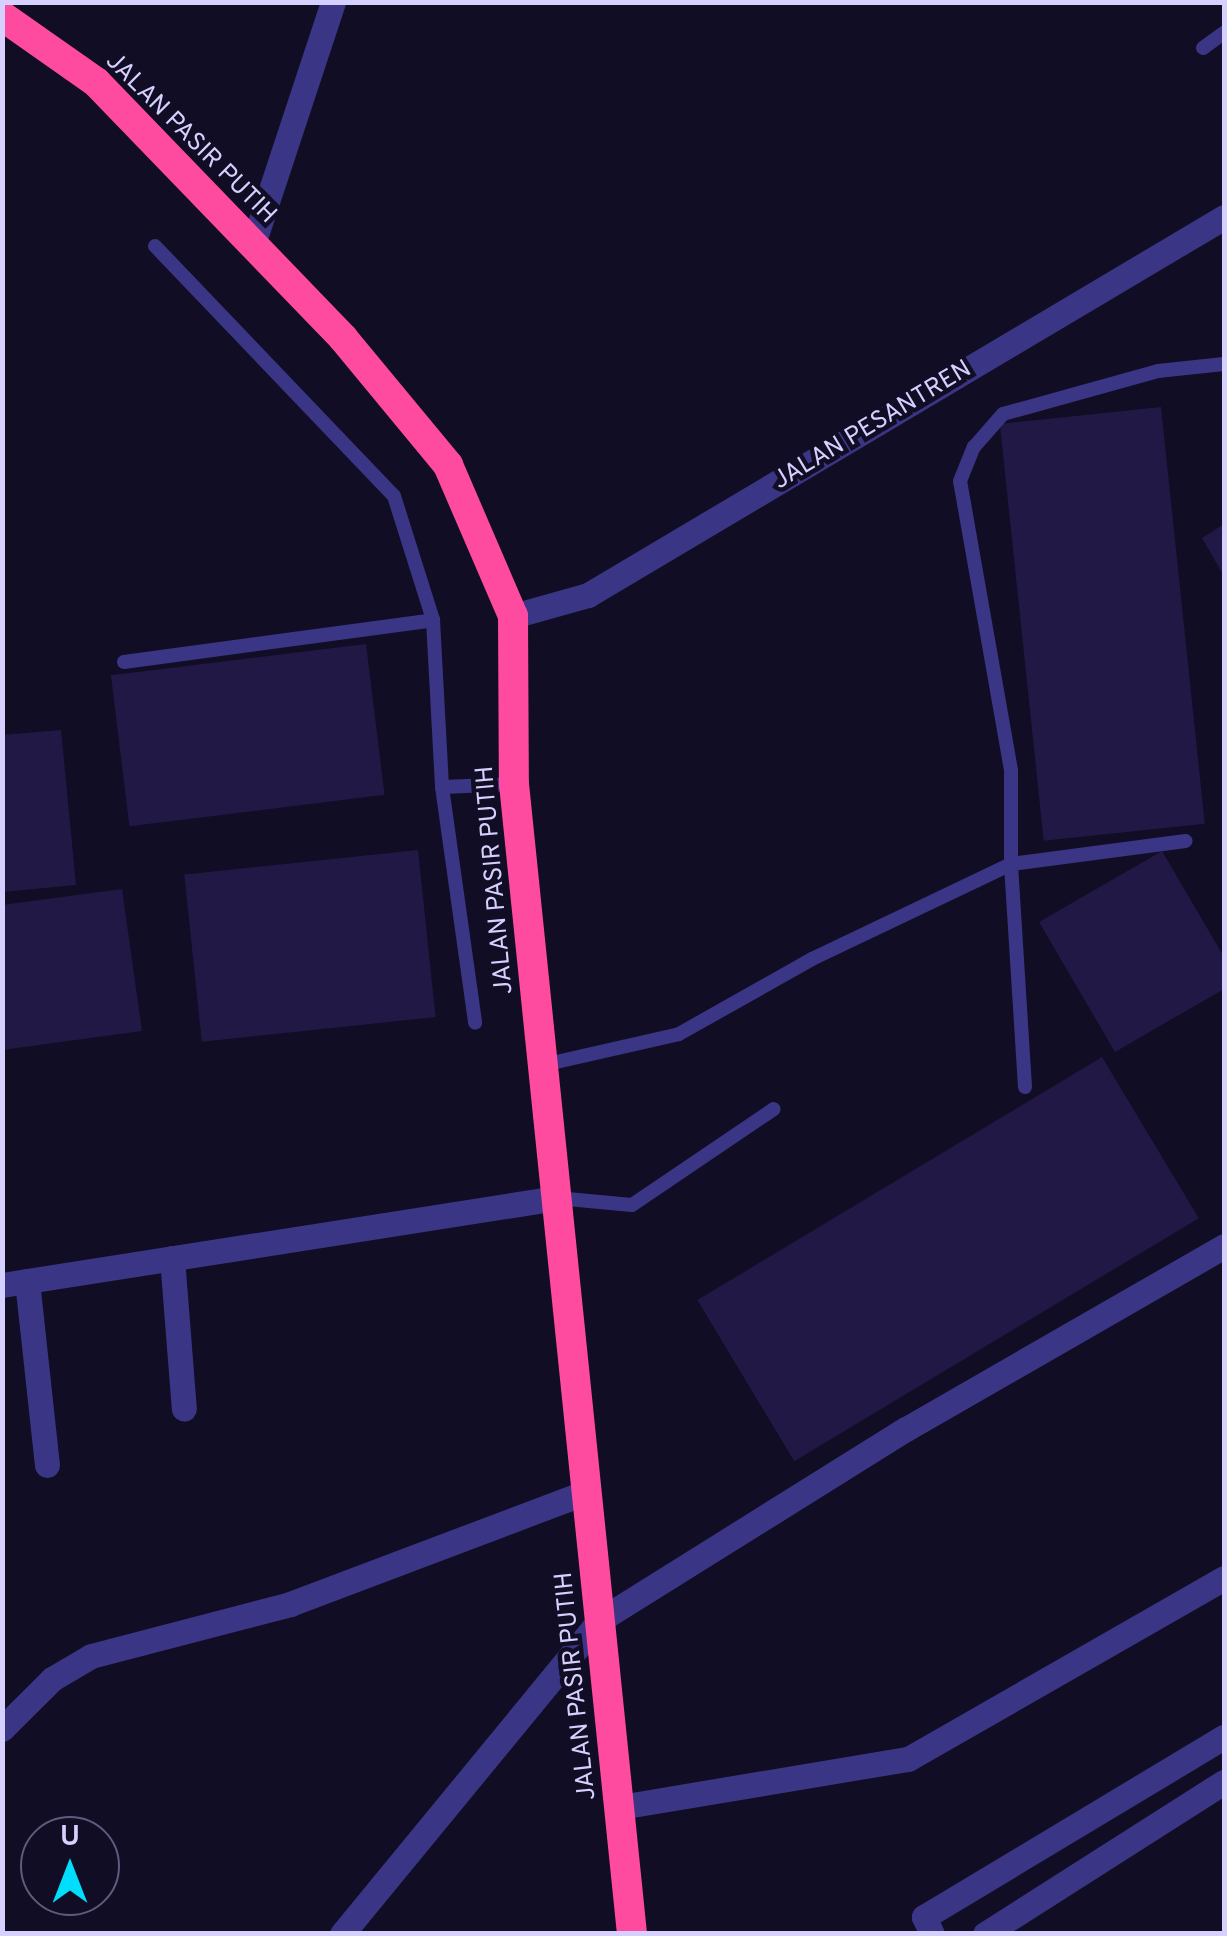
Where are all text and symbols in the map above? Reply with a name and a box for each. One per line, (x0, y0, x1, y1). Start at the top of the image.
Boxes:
street label: JALAN PASIR PUTIH (98, 47, 282, 231)
street label: JALAN PESANTREN (768, 355, 978, 497)
street label: JALAN PASIR PUTIH (471, 764, 521, 996)
street label: JALAN PASIR PUTIH (550, 1570, 604, 1802)
north arrow (20, 1816, 120, 1916)
text: U (60, 1820, 80, 1856)

